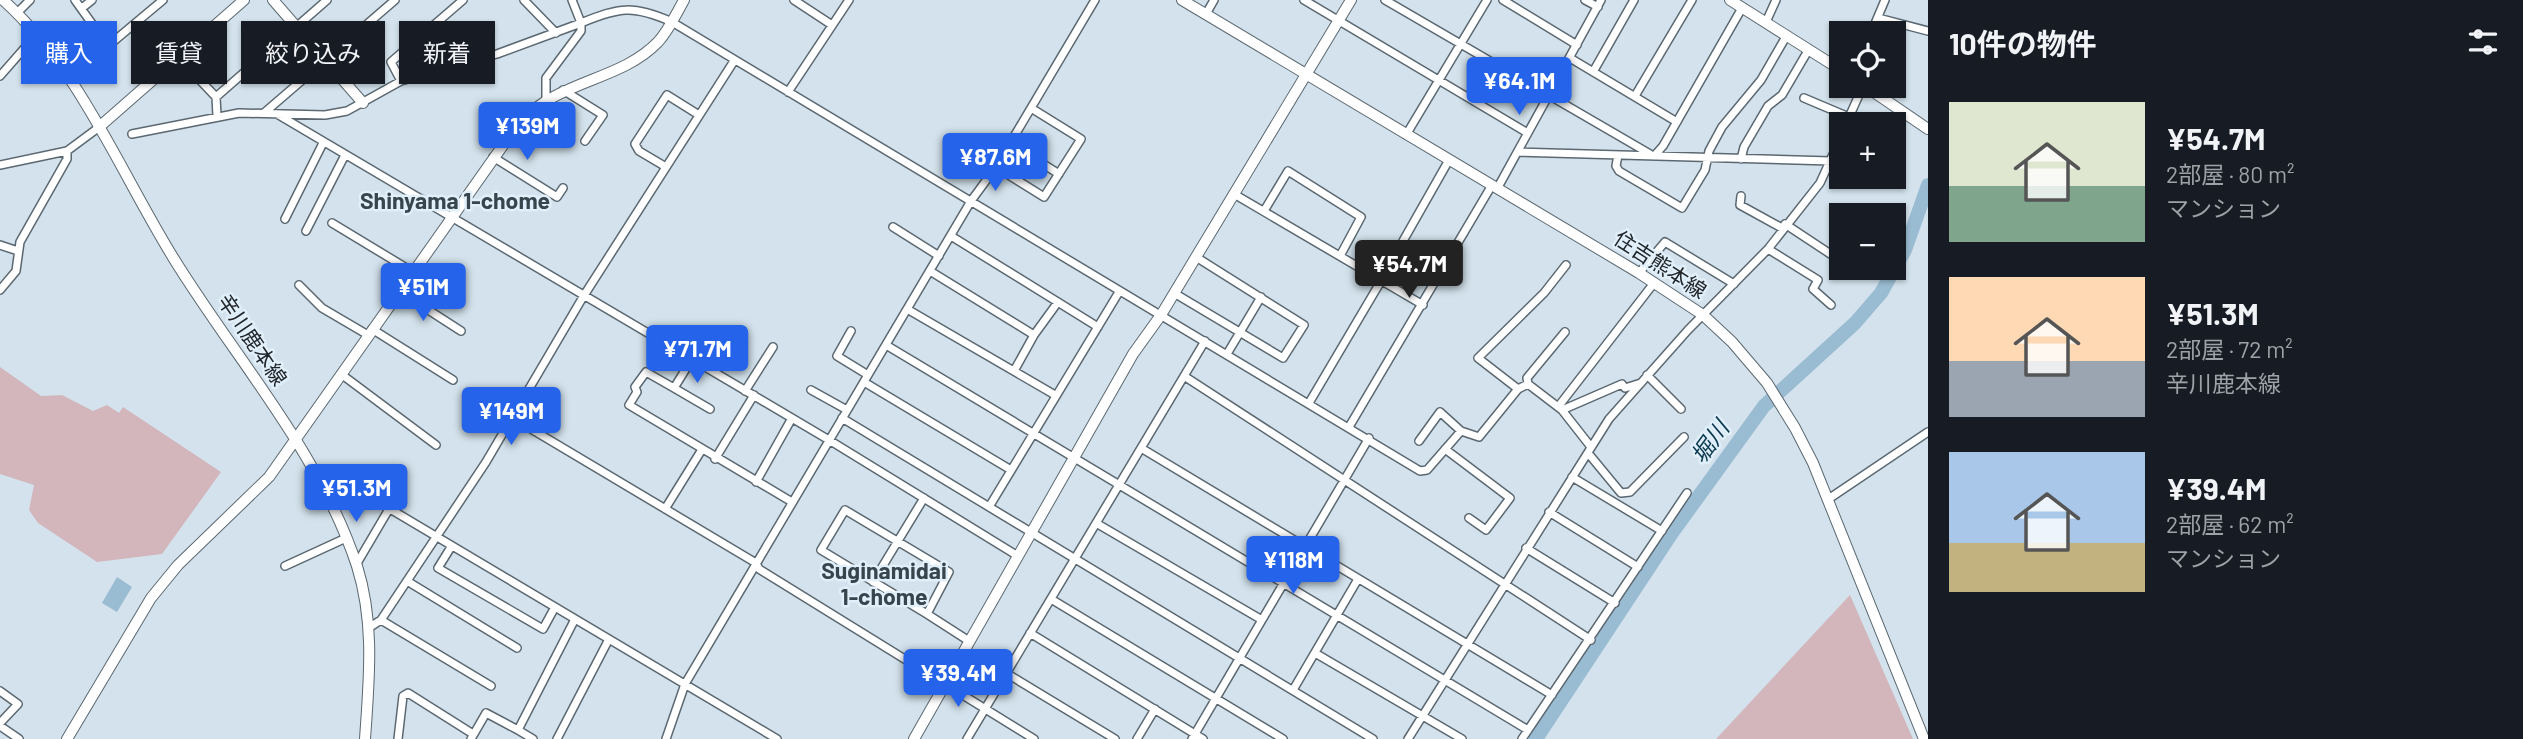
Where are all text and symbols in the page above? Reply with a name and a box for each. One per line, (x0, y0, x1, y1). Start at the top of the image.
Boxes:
chip: 購入 (21, 21, 117, 84)
chip: 賃貸 (131, 21, 227, 84)
chip: 絞り込み (241, 21, 385, 84)
chip: 新着 (399, 21, 495, 84)
map controls (1829, 21, 1906, 280)
button: locate (1829, 21, 1906, 98)
icon: filters (2464, 23, 2502, 61)
text: 10件の物件 (1949, 25, 2097, 61)
pin: ¥64.1M (1462, 58, 1576, 117)
text: ¥64.1M (1483, 66, 1555, 94)
pin: ¥139M (478, 102, 576, 162)
text: ¥139M (495, 111, 560, 139)
button: + (1829, 112, 1906, 189)
text: ¥54.7M (2166, 120, 2265, 156)
icon: home (2005, 130, 2089, 214)
pin: ¥87.6M (938, 134, 1052, 193)
text: ¥87.6M (958, 142, 1032, 170)
text: 2部屋 · 80 m² (2166, 160, 2294, 188)
district label: Shinyama 1-chome (360, 186, 550, 214)
text: マンション (2166, 194, 2281, 222)
button: − (1829, 203, 1906, 280)
street label: 住吉熊本線 (1610, 225, 1712, 303)
pin: ¥54.7M (1352, 240, 1466, 300)
text: ¥54.7M (1371, 249, 1447, 277)
pin: ¥51M (382, 264, 464, 323)
text: ¥51M (397, 272, 449, 300)
street label: 辛川鹿本線 (214, 289, 293, 390)
text: ¥51.3M (2166, 295, 2259, 331)
icon: home (2005, 305, 2089, 389)
pin: ¥71.7M (640, 326, 754, 385)
text: ¥71.7M (662, 334, 732, 362)
text: 2部屋 · 72 m² (2166, 335, 2293, 363)
text: 辛川鹿本線 (2166, 369, 2281, 397)
pin: ¥149M (462, 388, 560, 447)
text: ¥149M (478, 396, 544, 424)
water label: 堀川 (1684, 412, 1736, 468)
pin: ¥51.3M (299, 464, 413, 524)
text: ¥39.4M (2166, 470, 2266, 506)
text: ¥51.3M (320, 473, 392, 501)
icon: home (2005, 480, 2089, 564)
text: 2部屋 · 62 m² (2166, 510, 2294, 538)
pin: ¥118M (1244, 536, 1342, 596)
text: マンション (2166, 544, 2281, 572)
text: ¥118M (1262, 545, 1324, 573)
district label: Suginamidai 1-chome (821, 556, 947, 610)
pin: ¥39.4M (901, 650, 1015, 709)
text: ¥39.4M (920, 658, 996, 686)

